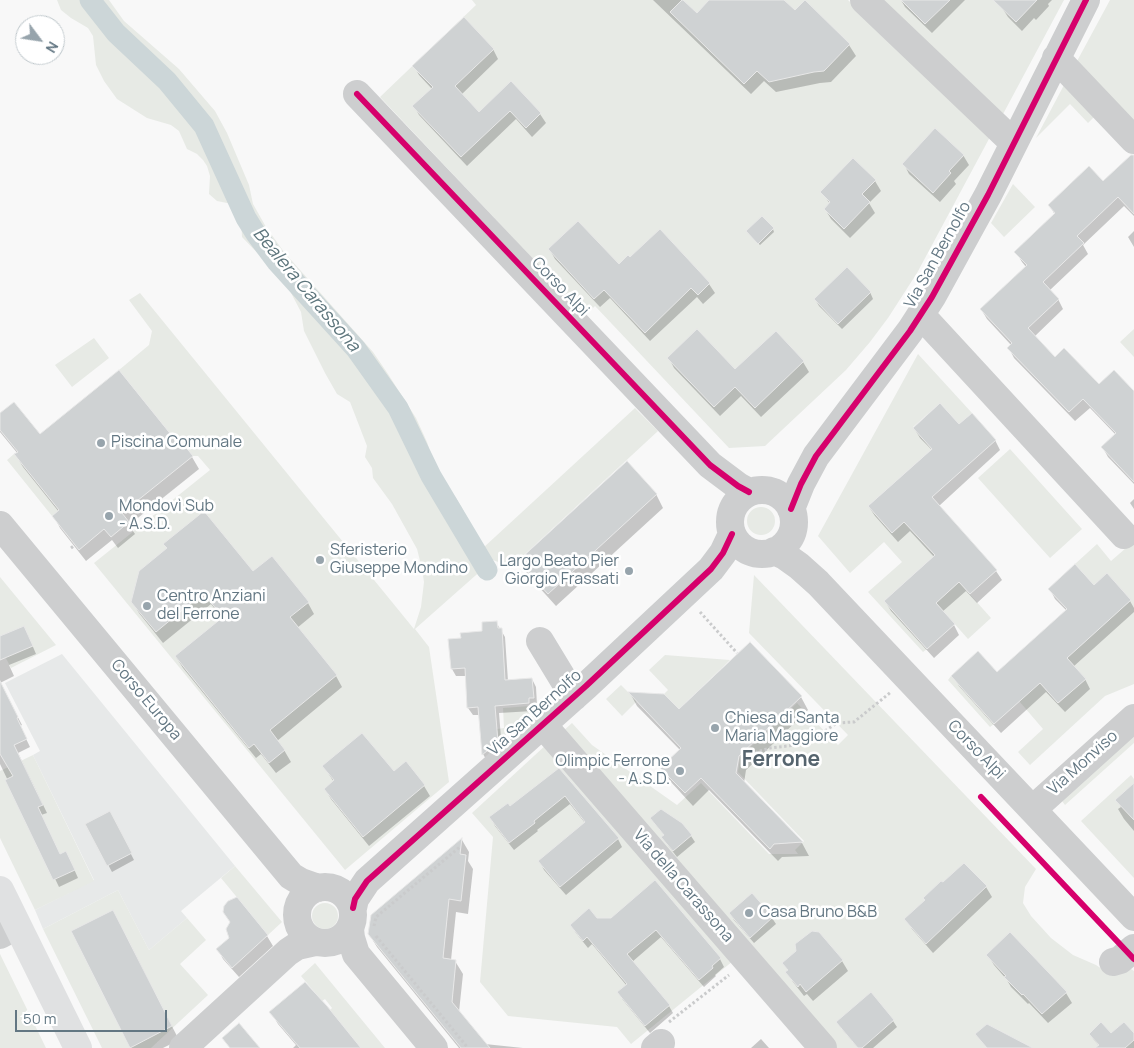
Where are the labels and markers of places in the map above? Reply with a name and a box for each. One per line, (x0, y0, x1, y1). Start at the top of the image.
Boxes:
place label: Piscina Comunale (111, 433, 242, 453)
marker: Piscina Comunale (95, 437, 107, 449)
place label: Mondovì Sub - A.S.D. (119, 497, 214, 535)
marker: Mondovì Sub - A.S.D. (103, 510, 115, 522)
place label: Sferisterio Giuseppe Mondino (330, 541, 468, 579)
place label: Largo Beato Pier Giorgio Frassati (499, 552, 619, 590)
marker: Sferisterio Giuseppe Mondino (314, 554, 326, 566)
marker: Largo Beato Pier Giorgio Frassati (623, 565, 635, 577)
place label: Centro Anziani del Ferrone (157, 587, 266, 625)
marker: Centro Anziani del Ferrone (141, 600, 153, 612)
place label: Chiesa di Santa Maria Maggiore (725, 709, 839, 747)
marker: Chiesa di Santa Maria Maggiore (709, 722, 721, 734)
place label: Olimpic Ferrone - A.S.D. (555, 752, 670, 790)
marker: Olimpic Ferrone - A.S.D. (674, 765, 686, 777)
place label: Casa Bruno B&B (759, 903, 877, 923)
marker: Casa Bruno B&B (743, 907, 755, 919)

